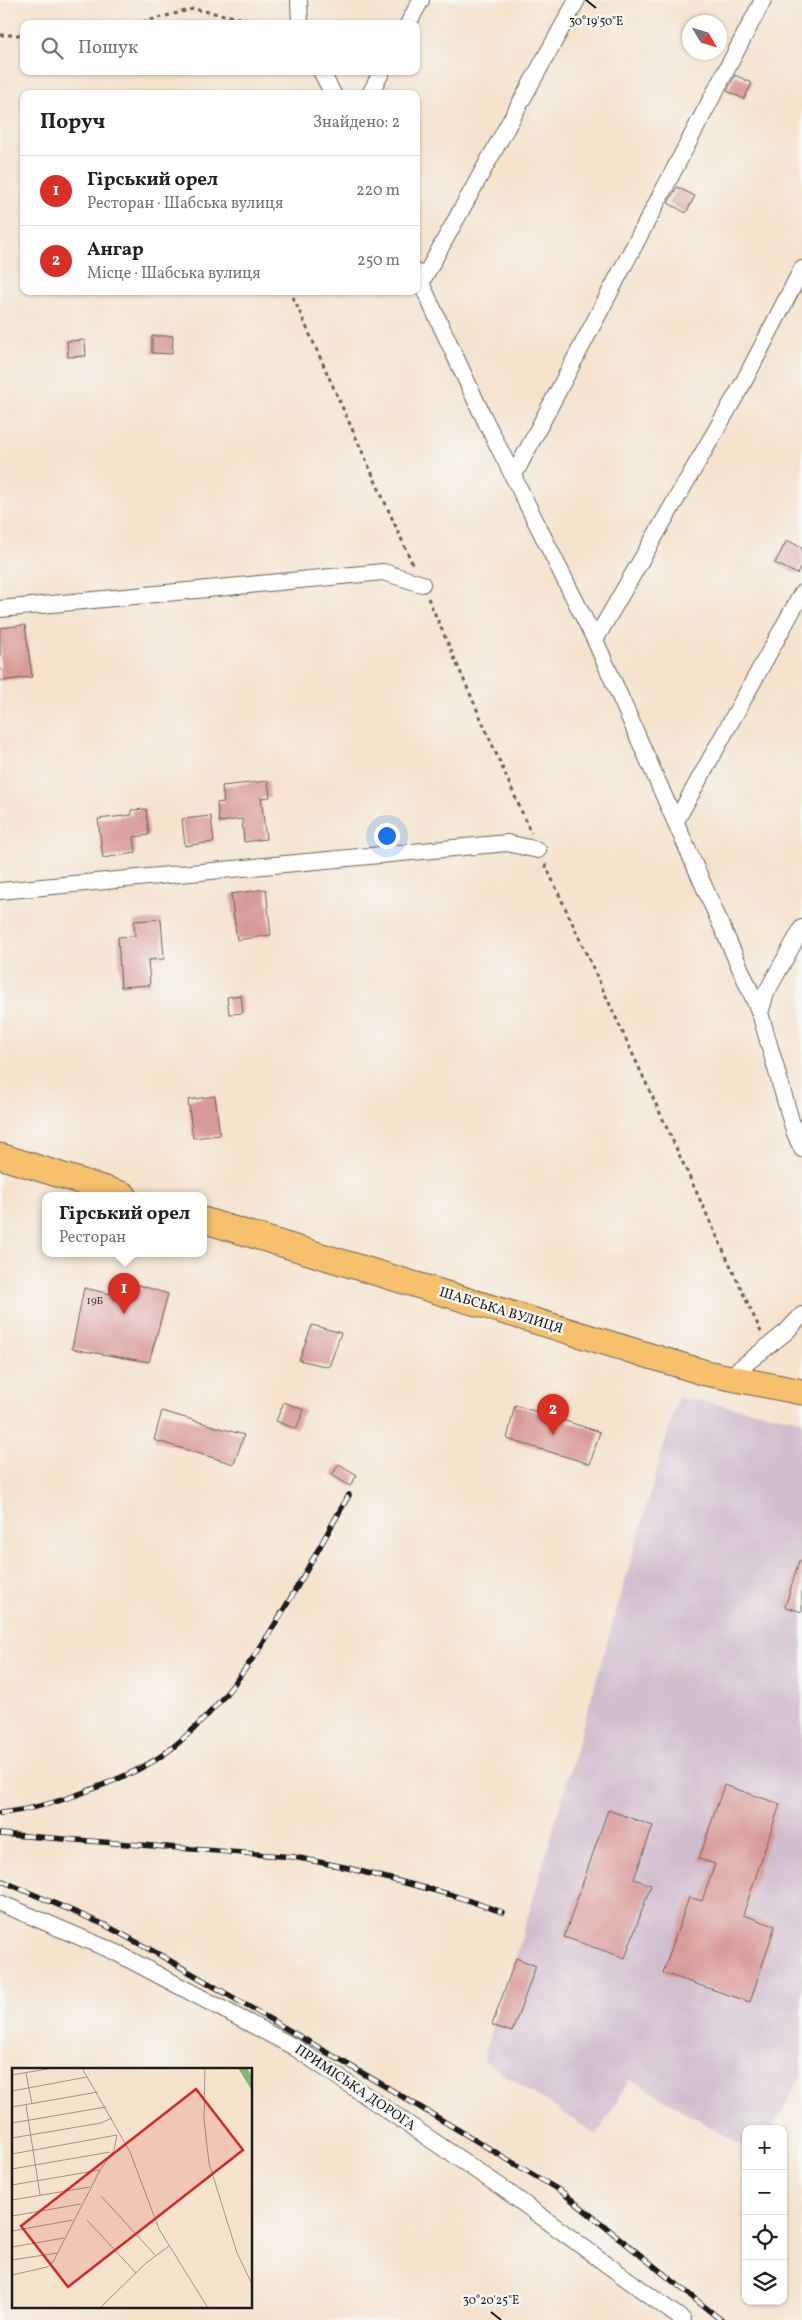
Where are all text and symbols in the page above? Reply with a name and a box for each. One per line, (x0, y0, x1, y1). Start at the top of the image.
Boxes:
text: 30°19'50"E (569, 14, 623, 30)
north arrow (682, 15, 727, 60)
search box (20, 20, 420, 75)
icon: search (38, 34, 66, 62)
text: Пошук (78, 35, 138, 61)
text: Поруч (40, 108, 105, 137)
text: Знайдено: 2 (313, 112, 400, 134)
text: Гірський орел (87, 167, 218, 193)
text: 1 (53, 180, 59, 202)
text: 220 m (356, 180, 400, 202)
text: Ресторан · Шабська вулиця (87, 193, 283, 215)
text: Ангар (87, 237, 144, 263)
text: 2 (52, 250, 60, 272)
text: 250 m (357, 250, 400, 272)
text: Місце · Шабська вулиця (87, 263, 261, 285)
your location (374, 823, 400, 849)
popup (42, 1192, 207, 1257)
text: Гірський орел (59, 1201, 190, 1227)
text: Ресторан (59, 1227, 126, 1249)
pin: 1 (108, 1273, 140, 1314)
street label: ШАБСЬКА ВУЛИЦЯ (437, 1283, 565, 1339)
house number: 19Б (87, 1294, 104, 1309)
pin: 2 (537, 1394, 569, 1435)
street label: ПРИМІСЬКА ДОРОГА (291, 2040, 419, 2136)
inset map (12, 2068, 252, 2308)
map controls (742, 2125, 787, 2305)
button: + (742, 2125, 787, 2170)
button: − (742, 2170, 787, 2215)
button: locate (742, 2215, 787, 2260)
button: layers (742, 2260, 787, 2305)
text: 30°20'25"E (463, 2293, 519, 2309)

